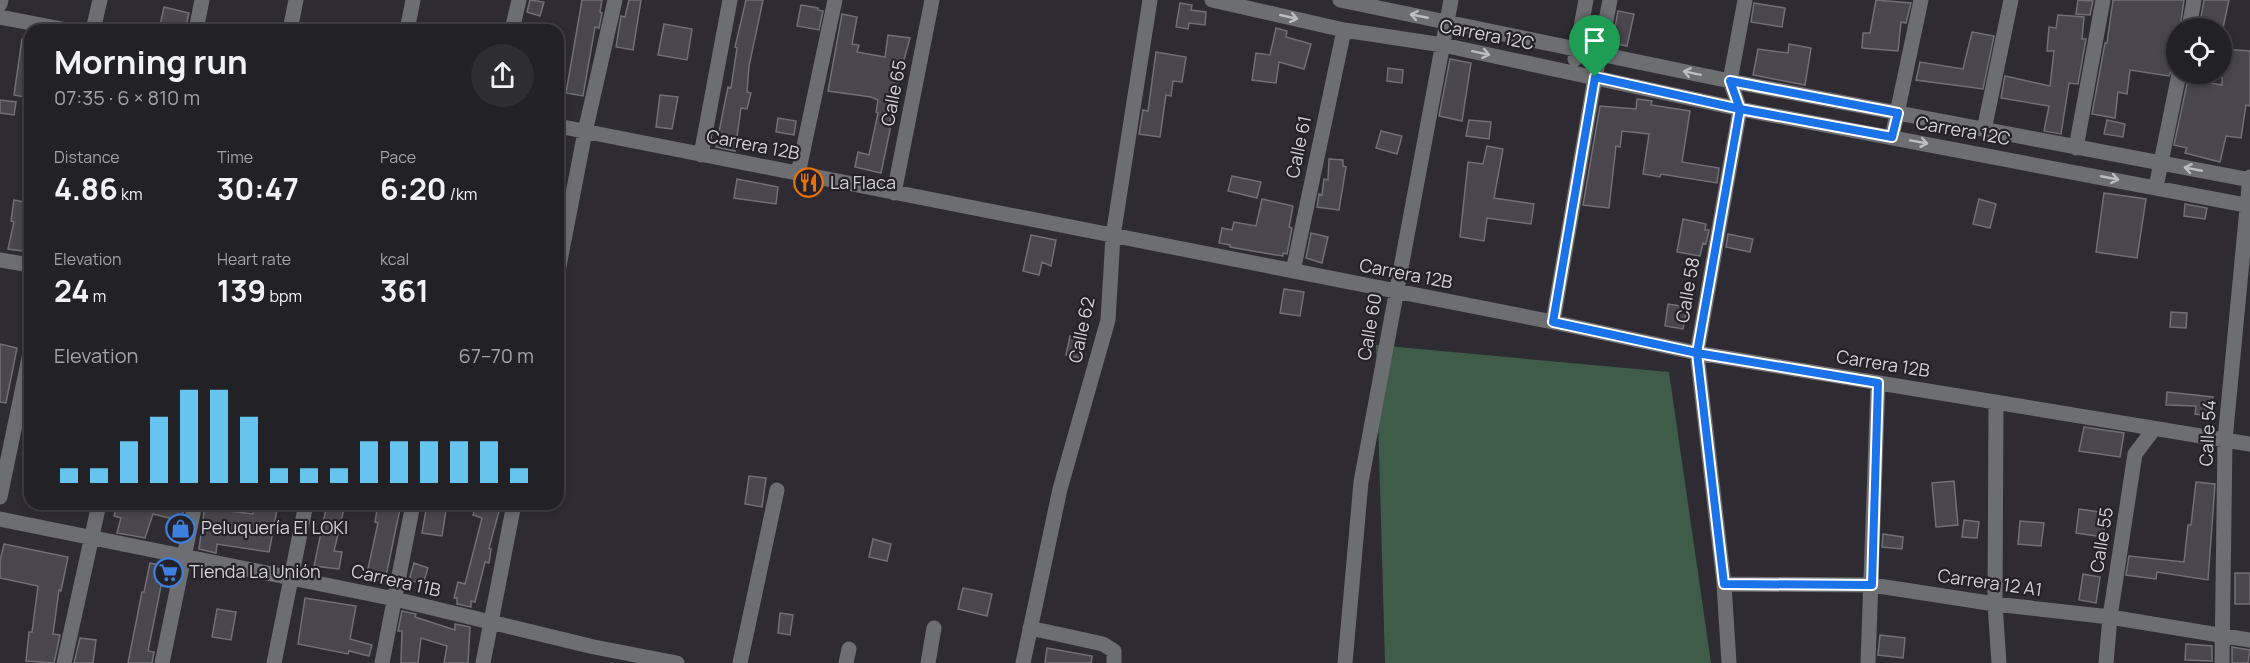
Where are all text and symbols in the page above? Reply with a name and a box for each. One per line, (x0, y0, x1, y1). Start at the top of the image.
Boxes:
one-way arrow (1409, 10, 1429, 21)
one-way arrow (1279, 12, 1298, 24)
street label: Carrera 12C (1438, 13, 1537, 55)
pin (1569, 15, 1620, 77)
map controls (2166, 18, 2232, 84)
button: locate (2166, 18, 2232, 84)
icon: arrive (1578, 24, 1611, 57)
text: Morning run (54, 39, 248, 84)
button: share (471, 44, 534, 107)
one-way arrow (1470, 48, 1490, 59)
street label: Calle 65 (875, 58, 911, 128)
one-way arrow (1682, 67, 1702, 78)
text: 07:35 · 6 × 810 m (54, 84, 200, 111)
street label: Carrera 12C (1914, 110, 2013, 150)
street label: Calle 61 (1280, 113, 1316, 180)
street label: Carrera 12B (705, 123, 802, 165)
one-way arrow (1908, 137, 1928, 148)
text: Distance (54, 146, 120, 168)
text: Time (217, 146, 253, 168)
text: Pace (380, 146, 416, 168)
one-way arrow (2183, 163, 2203, 174)
restaurant icon: La Flaca (793, 167, 825, 199)
text: 4.86 (54, 168, 118, 209)
text: 30:47 (217, 168, 299, 209)
text: 6:20 (380, 168, 447, 209)
place label: La Flaca (830, 170, 896, 194)
one-way arrow (2100, 173, 2120, 184)
text: km (118, 183, 143, 205)
text: /km (447, 183, 477, 205)
text: Elevation (54, 248, 122, 270)
text: Heart rate (217, 248, 291, 270)
text: kcal (380, 248, 409, 270)
street label: Carrera 12B (1358, 252, 1455, 294)
street label: Calle 58 (1669, 255, 1705, 325)
text: 24 (54, 270, 90, 311)
text: 139 (217, 270, 266, 311)
text: 361 (380, 270, 429, 311)
text: m (90, 285, 106, 307)
text: bpm (266, 285, 302, 307)
street label: Calle 60 (1351, 291, 1387, 362)
street label: Calle 62 (1062, 295, 1100, 365)
text: Elevation (54, 342, 138, 369)
text: 67–70 m (458, 342, 534, 369)
street label: Carrera 12B (1835, 344, 1932, 382)
street label: Calle 54 (2193, 399, 2221, 467)
street label: Calle 55 (2084, 505, 2118, 574)
shop icon: Peluquería El LOKI (164, 512, 196, 544)
place label: Peluquería El LOKI (201, 515, 348, 539)
supermarket icon: Tienda La Unión (152, 556, 184, 588)
street label: Carrera 11B (349, 558, 443, 602)
place label: Tienda La Unión (189, 559, 321, 583)
street label: Carrera 12 A1 (1936, 563, 2044, 601)

